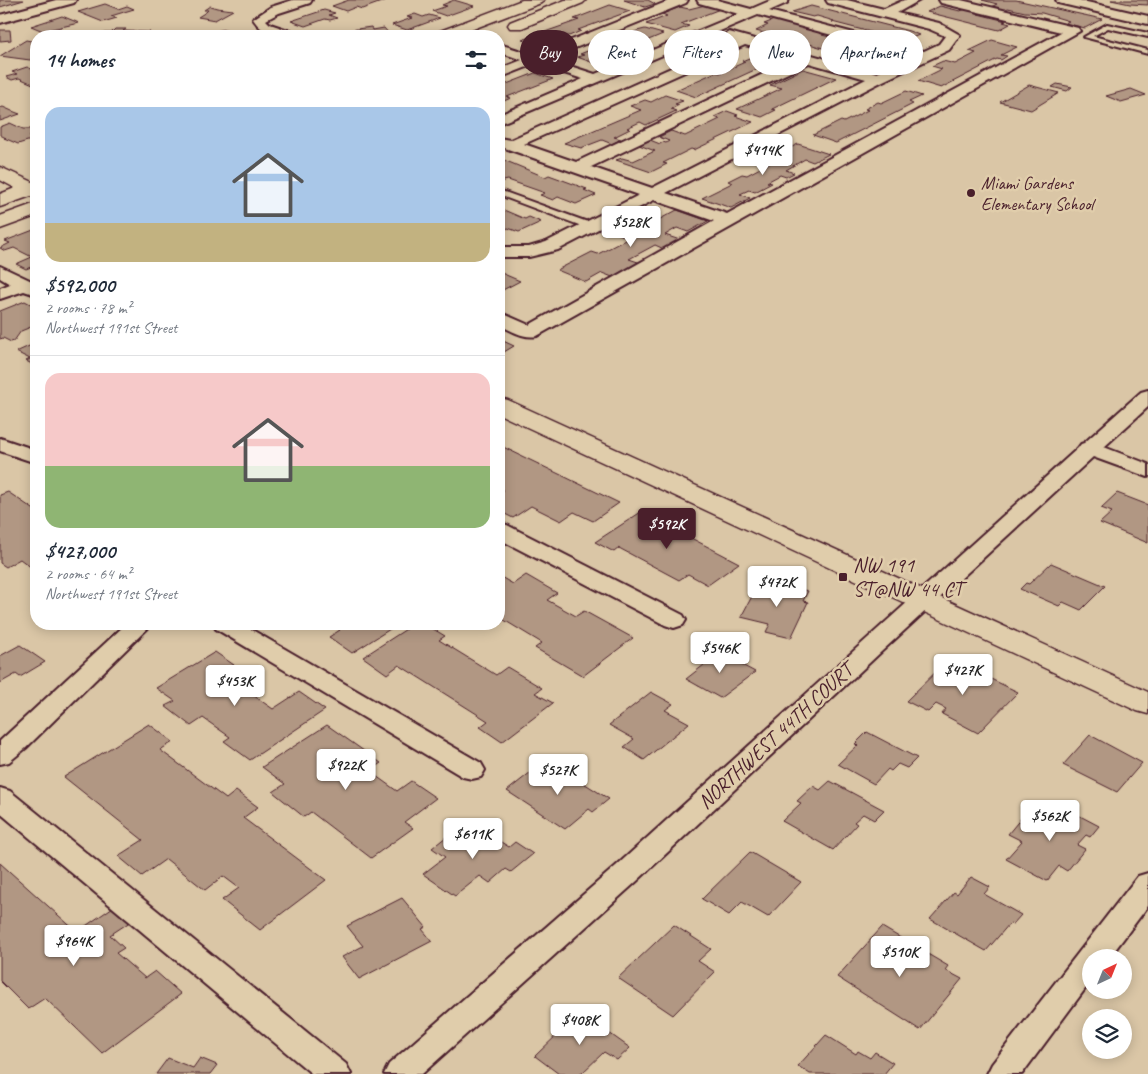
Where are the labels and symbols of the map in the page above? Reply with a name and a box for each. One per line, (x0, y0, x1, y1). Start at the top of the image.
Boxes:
pin: $414K (728, 134, 798, 176)
place label: Miami Gardens Elementary School (981, 172, 1096, 215)
marker: Miami Gardens Elementary School (965, 187, 977, 199)
pin: $528K (596, 206, 666, 248)
pin: $592K (632, 508, 702, 550)
place label: NW 191 ST@NW 44 CT (853, 552, 968, 602)
pin: $472K (742, 566, 812, 608)
marker: NW 191 ST@NW 44 CT (837, 571, 849, 583)
pin: $546K (685, 632, 755, 674)
street label: NORTHWEST 44TH COURT (692, 654, 862, 814)
pin: $427K (928, 654, 998, 696)
pin: $453K (200, 664, 270, 707)
pin: $922K (311, 748, 381, 791)
pin: $527K (523, 754, 593, 796)
pin: $562K (1015, 800, 1085, 842)
pin: $611K (438, 818, 508, 860)
pin: $964K (39, 924, 109, 967)
pin: $510K (865, 936, 935, 978)
north arrow (1082, 949, 1132, 999)
pin: $408K (545, 1004, 615, 1046)

